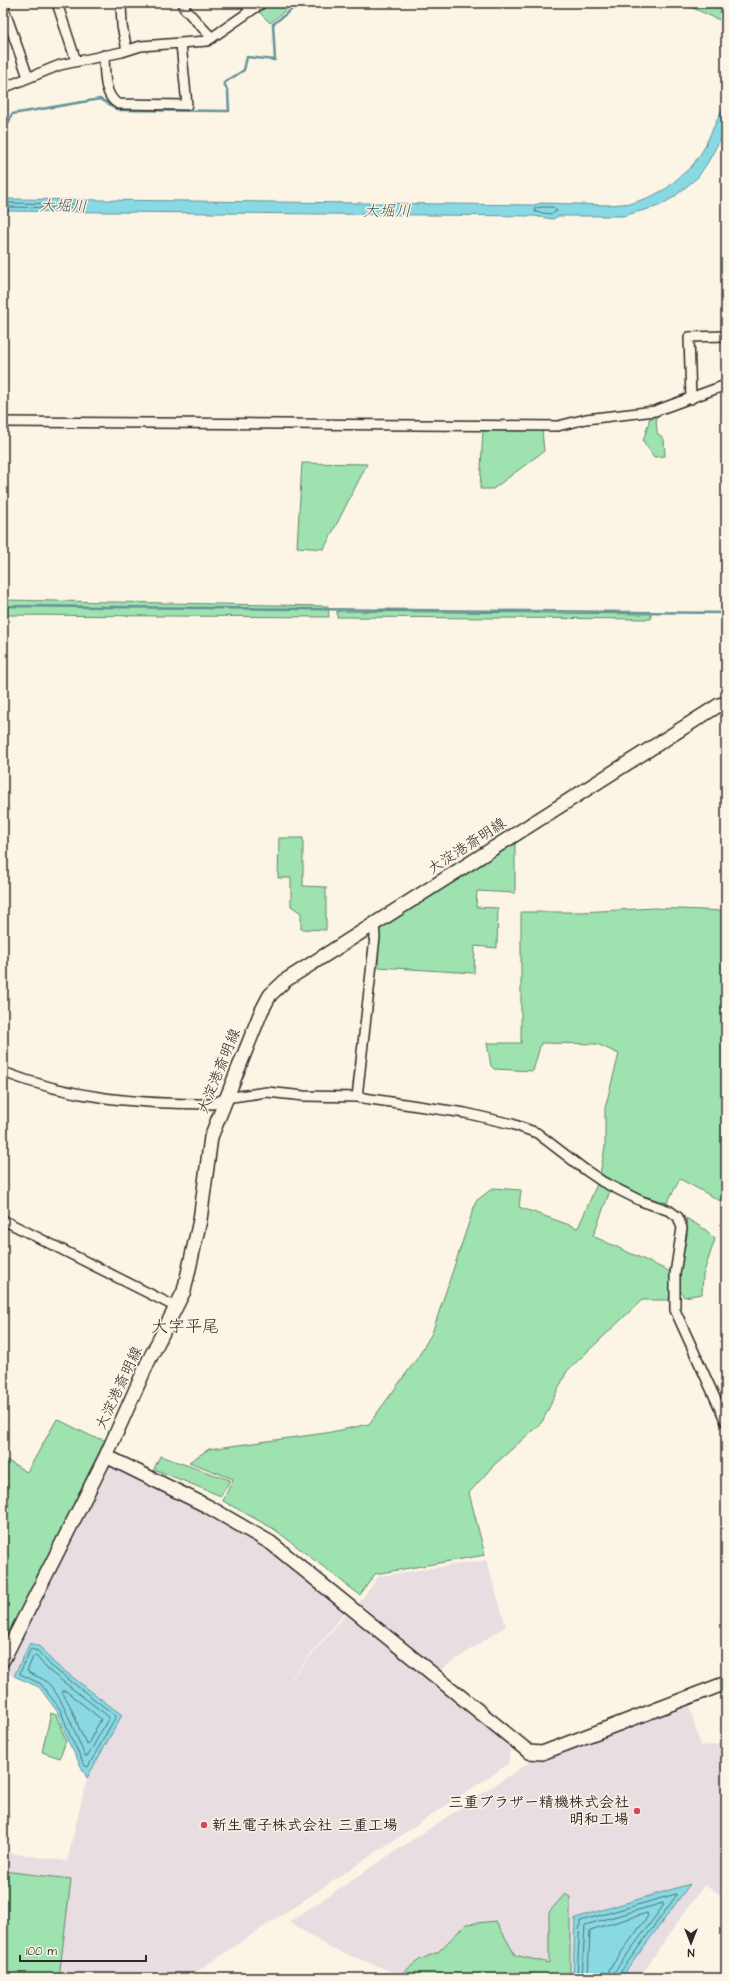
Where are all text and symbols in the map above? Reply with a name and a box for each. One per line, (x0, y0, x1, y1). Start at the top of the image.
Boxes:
water label: 大堀川 (39, 195, 87, 217)
water label: 大堀川 (363, 200, 411, 222)
street label: 大淀港斎明線 (424, 813, 510, 879)
street label: 大淀港斎明線 (192, 1025, 246, 1117)
district label: 大字平尾 (151, 1315, 219, 1339)
street label: 大淀港斎明線 (90, 1343, 148, 1433)
place label: 三重ブラザー精機株式会社 明和工場 (448, 1792, 629, 1830)
marker: 三重ブラザー精機株式会社 明和工場 (632, 1806, 642, 1816)
place label: 新生電子株式会社 三重工場 (212, 1815, 398, 1836)
marker: 新生電子株式会社 三重工場 (199, 1820, 209, 1830)
north arrow (671, 1923, 711, 1963)
scale bar (20, 1937, 146, 1963)
text: 100 m (26, 1943, 57, 1960)
text: N (687, 1945, 694, 1960)

